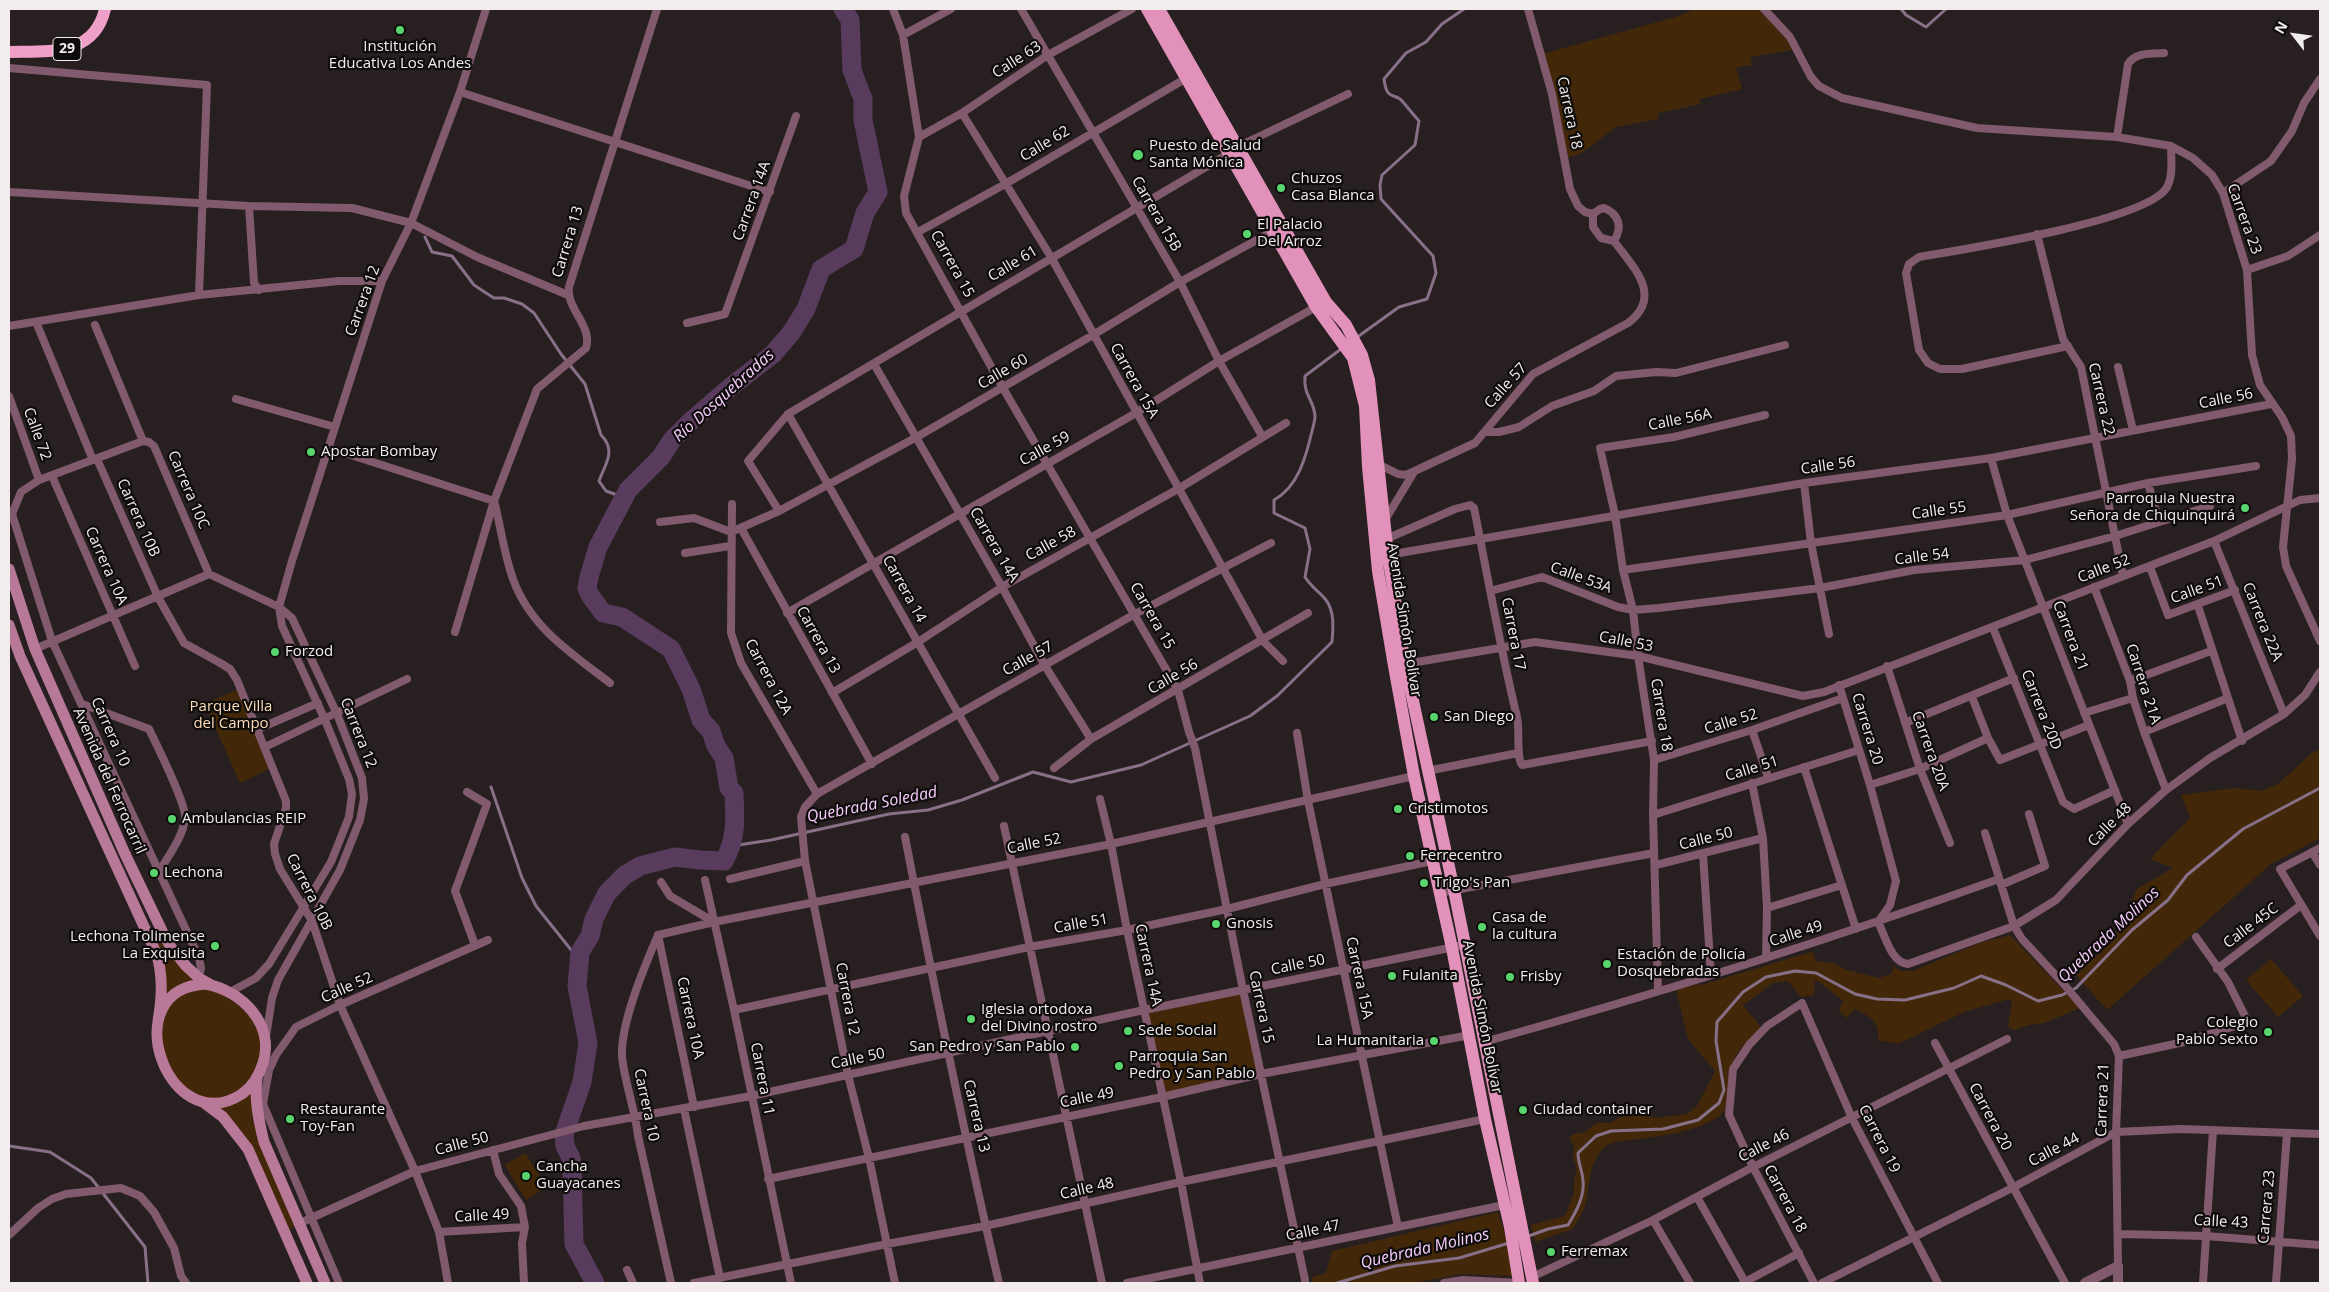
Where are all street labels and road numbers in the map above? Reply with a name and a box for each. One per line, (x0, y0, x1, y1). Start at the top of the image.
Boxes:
road number: 29 (53, 38, 81, 61)
street label: Calle 63 (989, 38, 1045, 82)
street label: Carrera 18 (1553, 75, 1585, 151)
street label: Calle 62 (1017, 122, 1073, 166)
street label: Carrera 14A (729, 159, 775, 243)
street label: Carrera 15B (1127, 173, 1185, 255)
street label: Carrera 23 (2223, 181, 2265, 257)
street label: Carrera 13 (549, 204, 587, 280)
street label: Carrera 15 (926, 227, 978, 301)
street label: Calle 61 (985, 242, 1041, 286)
street label: Carrera 12 (342, 263, 384, 339)
street label: Carrera 15A (1106, 340, 1162, 422)
street label: Calle 60 (975, 350, 1031, 394)
street label: Calle 57 (1481, 360, 1531, 412)
street label: Carrera 22 (2084, 361, 2118, 437)
street label: Calle 56 (2197, 385, 2255, 413)
street label: Calle 72 (19, 405, 55, 463)
street label: Calle 56A (1647, 405, 1713, 435)
street label: Calle 59 (1017, 428, 1073, 470)
street label: Carrera 10C (163, 448, 213, 532)
street label: Calle 56 (1800, 453, 1856, 479)
street label: Carrera 10B (113, 476, 163, 560)
street label: Calle 55 (1911, 498, 1967, 524)
street label: Carrera 14A (965, 504, 1023, 586)
street label: Calle 58 (1023, 523, 1079, 565)
street label: Carrera 10A (81, 524, 131, 608)
street label: Avenida Simón Bolívar (1383, 542, 1425, 698)
street label: Calle 54 (1894, 545, 1950, 569)
street label: Calle 52 (2075, 551, 2133, 587)
street label: Carrera 14 (878, 552, 930, 626)
street label: Calle 53A (1548, 559, 1614, 597)
street label: Calle 51 (2168, 572, 2226, 608)
street label: Carrera 15 (1126, 579, 1178, 653)
street label: Carrera 22A (2238, 580, 2286, 664)
street label: Carrera 17 (1497, 596, 1529, 672)
street label: Carrera 21 (2048, 598, 2092, 674)
street label: Carrera 13 (792, 603, 844, 677)
street label: Calle 53 (1597, 628, 1655, 656)
street label: Carrera 12A (740, 636, 796, 718)
street label: Calle 57 (1000, 638, 1056, 680)
street label: Carrera 21A (2122, 642, 2164, 726)
street label: Calle 56 (1145, 655, 1201, 699)
street label: Carrera 20D (2017, 667, 2065, 753)
street label: Carrera 18 (1646, 677, 1676, 753)
street label: Carrera 20 (1848, 691, 1886, 767)
street label: Carrera 10 (87, 695, 133, 769)
street label: Carrera 12 (336, 695, 380, 771)
street label: Avenida del Ferrocarril (69, 705, 149, 857)
street label: Calle 52 (1702, 705, 1760, 739)
street label: Carrera 20A (1907, 709, 1953, 793)
street label: Calle 51 (1723, 752, 1781, 786)
street label: Calle 48 (2084, 799, 2136, 851)
street label: Calle 50 (1677, 824, 1735, 854)
street label: Calle 52 (1005, 830, 1063, 858)
street label: Carrera 10B (282, 851, 336, 933)
street label: Calle 45C (2220, 899, 2282, 953)
street label: Calle 51 (1052, 910, 1110, 938)
street label: Calle 49 (1767, 917, 1825, 951)
street label: Carrera 14A (1131, 922, 1165, 1008)
street label: Carrera 15A (1342, 935, 1376, 1021)
street label: Avenida Simón Bolívar (1458, 939, 1506, 1095)
street label: Calle 50 (1269, 951, 1327, 979)
street label: Carrera 12 (831, 961, 863, 1037)
street label: Calle 52 (318, 969, 376, 1007)
street label: Carrera 15 (1245, 969, 1277, 1045)
street label: Carrera 10A (673, 975, 707, 1061)
street label: Carrera 11 (746, 1041, 778, 1117)
street label: Calle 50 (829, 1044, 887, 1074)
street label: Carrera 21 (2093, 1063, 2113, 1137)
street label: Carrera 10 (630, 1067, 662, 1143)
street label: Carrera 13 (959, 1078, 993, 1154)
street label: Carrera 20 (1965, 1080, 2015, 1154)
street label: Calle 49 (1058, 1084, 1116, 1112)
street label: Carrera 19 (1854, 1102, 1904, 1176)
street label: Calle 46 (1735, 1126, 1793, 1166)
street label: Calle 50 (433, 1128, 491, 1160)
street label: Calle 44 (2026, 1129, 2082, 1171)
street label: Carrera 18 (1760, 1162, 1810, 1236)
street label: Carrera 23 (2255, 1169, 2279, 1245)
street label: Calle 48 (1058, 1174, 1116, 1204)
street label: Calle 49 (454, 1206, 510, 1226)
street label: Calle 43 (2193, 1212, 2249, 1232)
street label: Calle 47 (1284, 1216, 1342, 1246)

